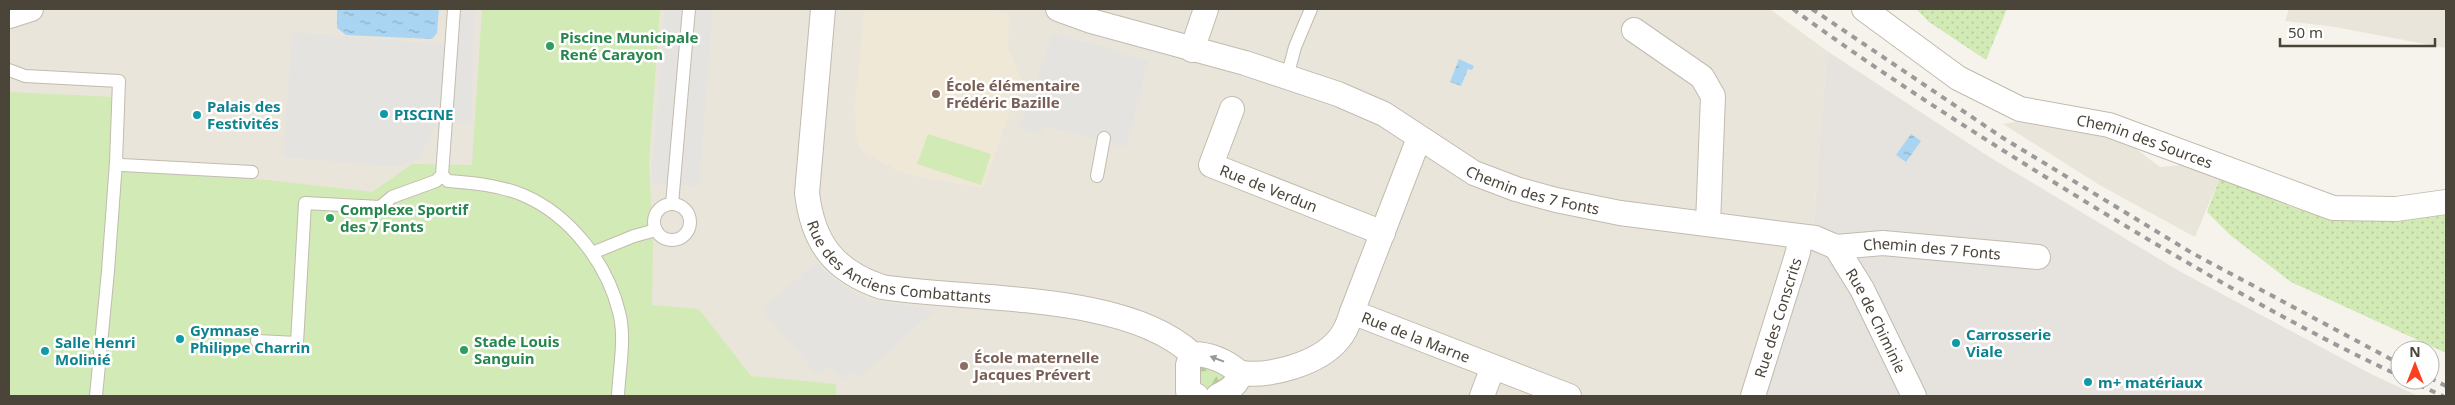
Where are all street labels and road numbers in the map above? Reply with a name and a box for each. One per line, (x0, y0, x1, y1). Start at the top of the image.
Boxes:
street label: Chemin des Sources (2075, 109, 2216, 173)
street label: Rue de Verdun (1217, 160, 1321, 216)
street label: Chemin des 7 Fonts (1462, 160, 1601, 219)
street label: Rue des Anciens Combattants (803, 218, 992, 307)
street label: Chemin des 7 Fonts (1862, 233, 2002, 264)
street label: Rue des Conscrits (1749, 255, 1806, 380)
street label: Rue de Chiminie (1842, 264, 1911, 376)
street label: Rue de la Marne (1359, 307, 1473, 367)

